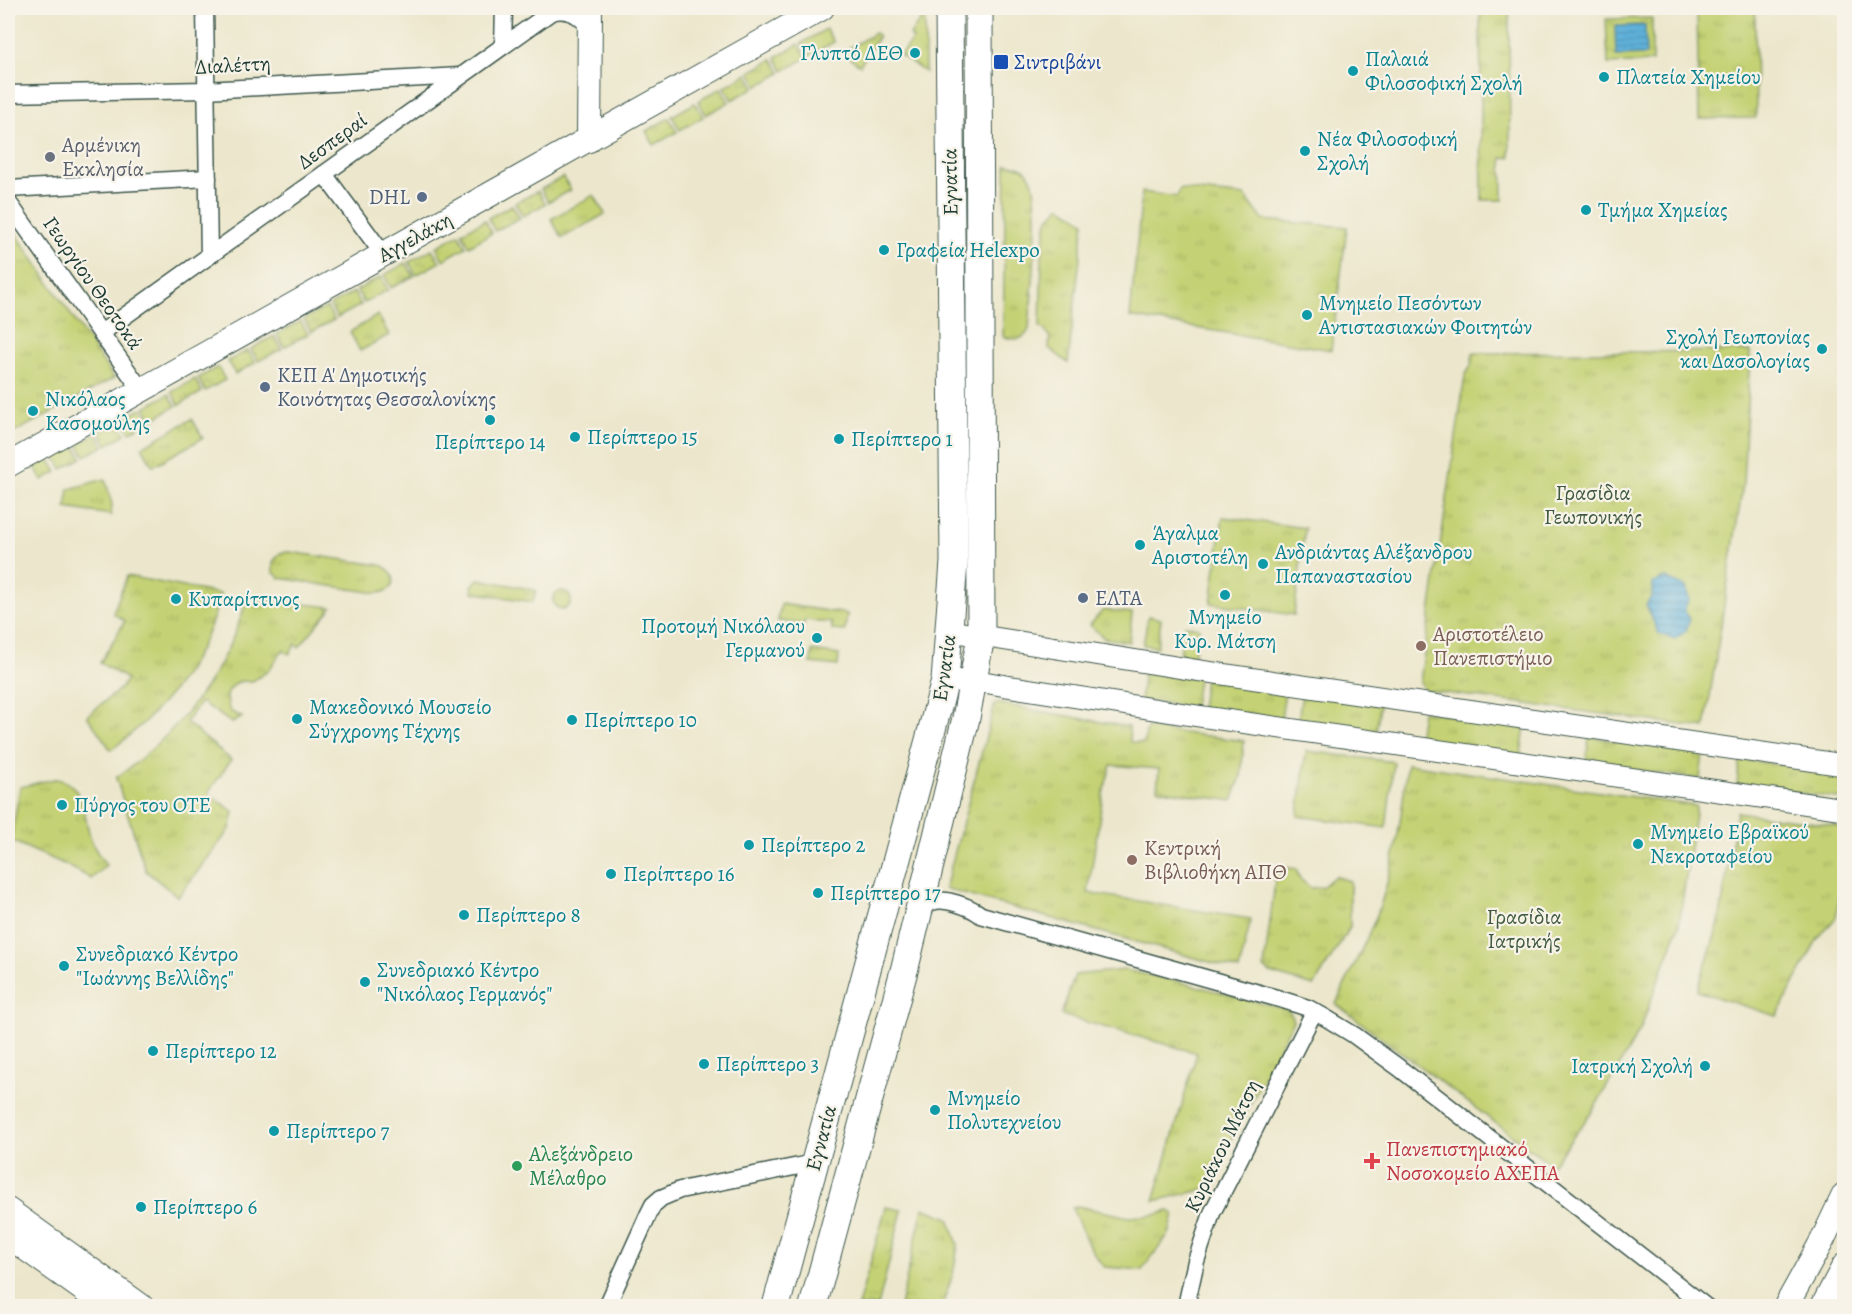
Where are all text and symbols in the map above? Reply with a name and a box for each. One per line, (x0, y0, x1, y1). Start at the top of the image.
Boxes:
place label: Γλυπτό ΔΕΘ (800, 39, 903, 67)
place label: Παλαιά Φιλοσοφική Σχολή (1365, 45, 1523, 97)
marker: Γλυπτό ΔΕΘ (908, 46, 922, 60)
place label: Σιντριβάνι (1014, 48, 1102, 76)
street label: Διαλέττη (195, 49, 271, 81)
marker: Σιντριβάνι (992, 53, 1010, 71)
place label: Πλατεία Χημείου (1616, 63, 1761, 91)
marker: Παλαιά Φιλοσοφική Σχολή (1346, 64, 1360, 78)
marker: Πλατεία Χημείου (1597, 70, 1611, 84)
street label: Δεσπεραί (292, 106, 373, 176)
place label: Νέα Φιλοσοφική Σχολή (1317, 125, 1458, 177)
place label: Αρμένικη Εκκλησία (61, 131, 144, 183)
marker: Νέα Φιλοσοφική Σχολή (1298, 144, 1312, 158)
street label: Εγνατία (935, 148, 965, 216)
marker: Αρμένικη Εκκλησία (43, 150, 57, 164)
place label: DHL (369, 183, 410, 211)
marker: DHL (415, 190, 429, 204)
place label: Τμήμα Χημείας (1598, 196, 1728, 224)
marker: Τμήμα Χημείας (1579, 203, 1593, 217)
street label: Αγγελάκη (372, 205, 457, 269)
street label: Γεωργίου Θεοτοκά (37, 211, 149, 355)
place label: Γραφεία Helexpo (896, 236, 1040, 264)
marker: Γραφεία Helexpo (877, 243, 891, 257)
place label: Μνημείο Πεσόντων Αντιστασιακών Φοιτητών (1318, 289, 1532, 341)
marker: Μνημείο Πεσόντων Αντιστασιακών Φοιτητών (1300, 308, 1314, 322)
place label: Σχολή Γεωπονίας και Δασολογίας (1666, 323, 1810, 375)
marker: Σχολή Γεωπονίας και Δασολογίας (1815, 342, 1829, 356)
place label: ΚΕΠ Α' Δημοτικής Κοινότητας Θεσσαλονίκης (277, 361, 496, 413)
marker: ΚΕΠ Α' Δημοτικής Κοινότητας Θεσσαλονίκης (258, 380, 272, 394)
place label: Νικόλαος Κασομούλης (45, 385, 150, 437)
marker: Νικόλαος Κασομούλης (26, 404, 40, 418)
marker: Περίπτερο 14 (483, 413, 497, 427)
place label: Περίπτερο 15 (587, 423, 698, 451)
place label: Περίπτερο 1 (851, 425, 953, 453)
place label: Περίπτερο 14 (434, 428, 546, 456)
marker: Περίπτερο 15 (568, 430, 582, 444)
marker: Περίπτερο 1 (832, 432, 846, 446)
park label: Γρασίδια Γεωπονικής (1544, 479, 1642, 531)
place label: Άγαλμα Αριστοτέλη (1151, 519, 1248, 571)
marker: Άγαλμα Αριστοτέλη (1133, 538, 1147, 552)
place label: Ανδριάντας Αλέξανδρου Παπαναστασίου (1274, 538, 1473, 590)
marker: Ανδριάντας Αλέξανδρου Παπαναστασίου (1256, 557, 1270, 571)
place label: ΕΛΤΑ (1095, 584, 1143, 612)
place label: Κυπαρίττινος (188, 585, 300, 613)
marker: Μνημείο Κυρ. Μάτση (1218, 588, 1232, 602)
marker: ΕΛΤΑ (1076, 591, 1090, 605)
marker: Κυπαρίττινος (169, 592, 183, 606)
place label: Μνημείο Κυρ. Μάτση (1174, 603, 1276, 655)
place label: Προτομή Νικόλαου Γερμανού (641, 612, 805, 664)
place label: Αριστοτέλειο Πανεπιστήμιο (1432, 620, 1552, 672)
marker: Προτομή Νικόλαου Γερμανού (810, 631, 824, 645)
street label: Εγνατία (925, 633, 963, 703)
marker: Αριστοτέλειο Πανεπιστήμιο (1414, 639, 1428, 653)
place label: Μακεδονικό Μουσείο Σύγχρονης Τέχνης (309, 693, 492, 745)
place label: Περίπτερο 10 (584, 706, 697, 734)
marker: Μακεδονικό Μουσείο Σύγχρονης Τέχνης (290, 712, 304, 726)
marker: Περίπτερο 10 (565, 713, 579, 727)
place label: Πύργος του ΟΤΕ (74, 791, 211, 819)
marker: Πύργος του ΟΤΕ (55, 798, 69, 812)
place label: Μνημείο Εβραϊκού Νεκροταφείου (1650, 818, 1809, 870)
place label: Περίπτερο 2 (761, 831, 865, 859)
place label: Κεντρική Βιβλιοθήκη ΑΠΘ (1144, 834, 1287, 886)
marker: Μνημείο Εβραϊκού Νεκροταφείου (1631, 837, 1645, 851)
marker: Περίπτερο 2 (742, 838, 756, 852)
marker: Κεντρική Βιβλιοθήκη ΑΠΘ (1125, 853, 1139, 867)
place label: Περίπτερο 16 (623, 860, 735, 888)
marker: Περίπτερο 16 (604, 867, 618, 881)
place label: Περίπτερο 17 (830, 879, 941, 907)
marker: Περίπτερο 17 (811, 886, 825, 900)
place label: Περίπτερο 8 (476, 901, 581, 929)
park label: Γρασίδια Ιατρικής (1486, 903, 1562, 955)
marker: Περίπτερο 8 (457, 908, 471, 922)
place label: Συνεδριακό Κέντρο "Ιωάννης Βελλίδης" (76, 940, 238, 992)
place label: Συνεδριακό Κέντρο "Νικόλαος Γερμανός" (377, 956, 552, 1008)
marker: Συνεδριακό Κέντρο "Ιωάννης Βελλίδης" (57, 959, 71, 973)
marker: Συνεδριακό Κέντρο "Νικόλαος Γερμανός" (358, 975, 372, 989)
place label: Περίπτερο 12 (165, 1037, 277, 1065)
marker: Περίπτερο 12 (146, 1044, 160, 1058)
place label: Περίπτερο 3 (716, 1050, 819, 1078)
place label: Ιατρική Σχολή (1571, 1052, 1693, 1080)
marker: Περίπτερο 3 (697, 1057, 711, 1071)
marker: Ιατρική Σχολή (1698, 1059, 1712, 1073)
street label: Κυριάκου Μάτση (1178, 1075, 1266, 1217)
place label: Μνημείο Πολυτεχνείου (947, 1084, 1062, 1136)
street label: Εγνατία (799, 1102, 843, 1174)
marker: Μνημείο Πολυτεχνείου (928, 1103, 942, 1117)
place label: Περίπτερο 7 (286, 1117, 389, 1145)
marker: Περίπτερο 7 (267, 1124, 281, 1138)
place label: Πανεπιστημιακό Νοσοκομείο ΑΧΕΠΑ (1386, 1135, 1560, 1187)
place label: Αλεξάνδρειο Μέλαθρο (528, 1140, 633, 1192)
marker: Πανεπιστημιακό Νοσοκομείο ΑΧΕΠΑ (1363, 1152, 1381, 1170)
marker: Αλεξάνδρειο Μέλαθρο (510, 1159, 524, 1173)
place label: Περίπτερο 6 (153, 1193, 257, 1221)
marker: Περίπτερο 6 (134, 1200, 148, 1214)

